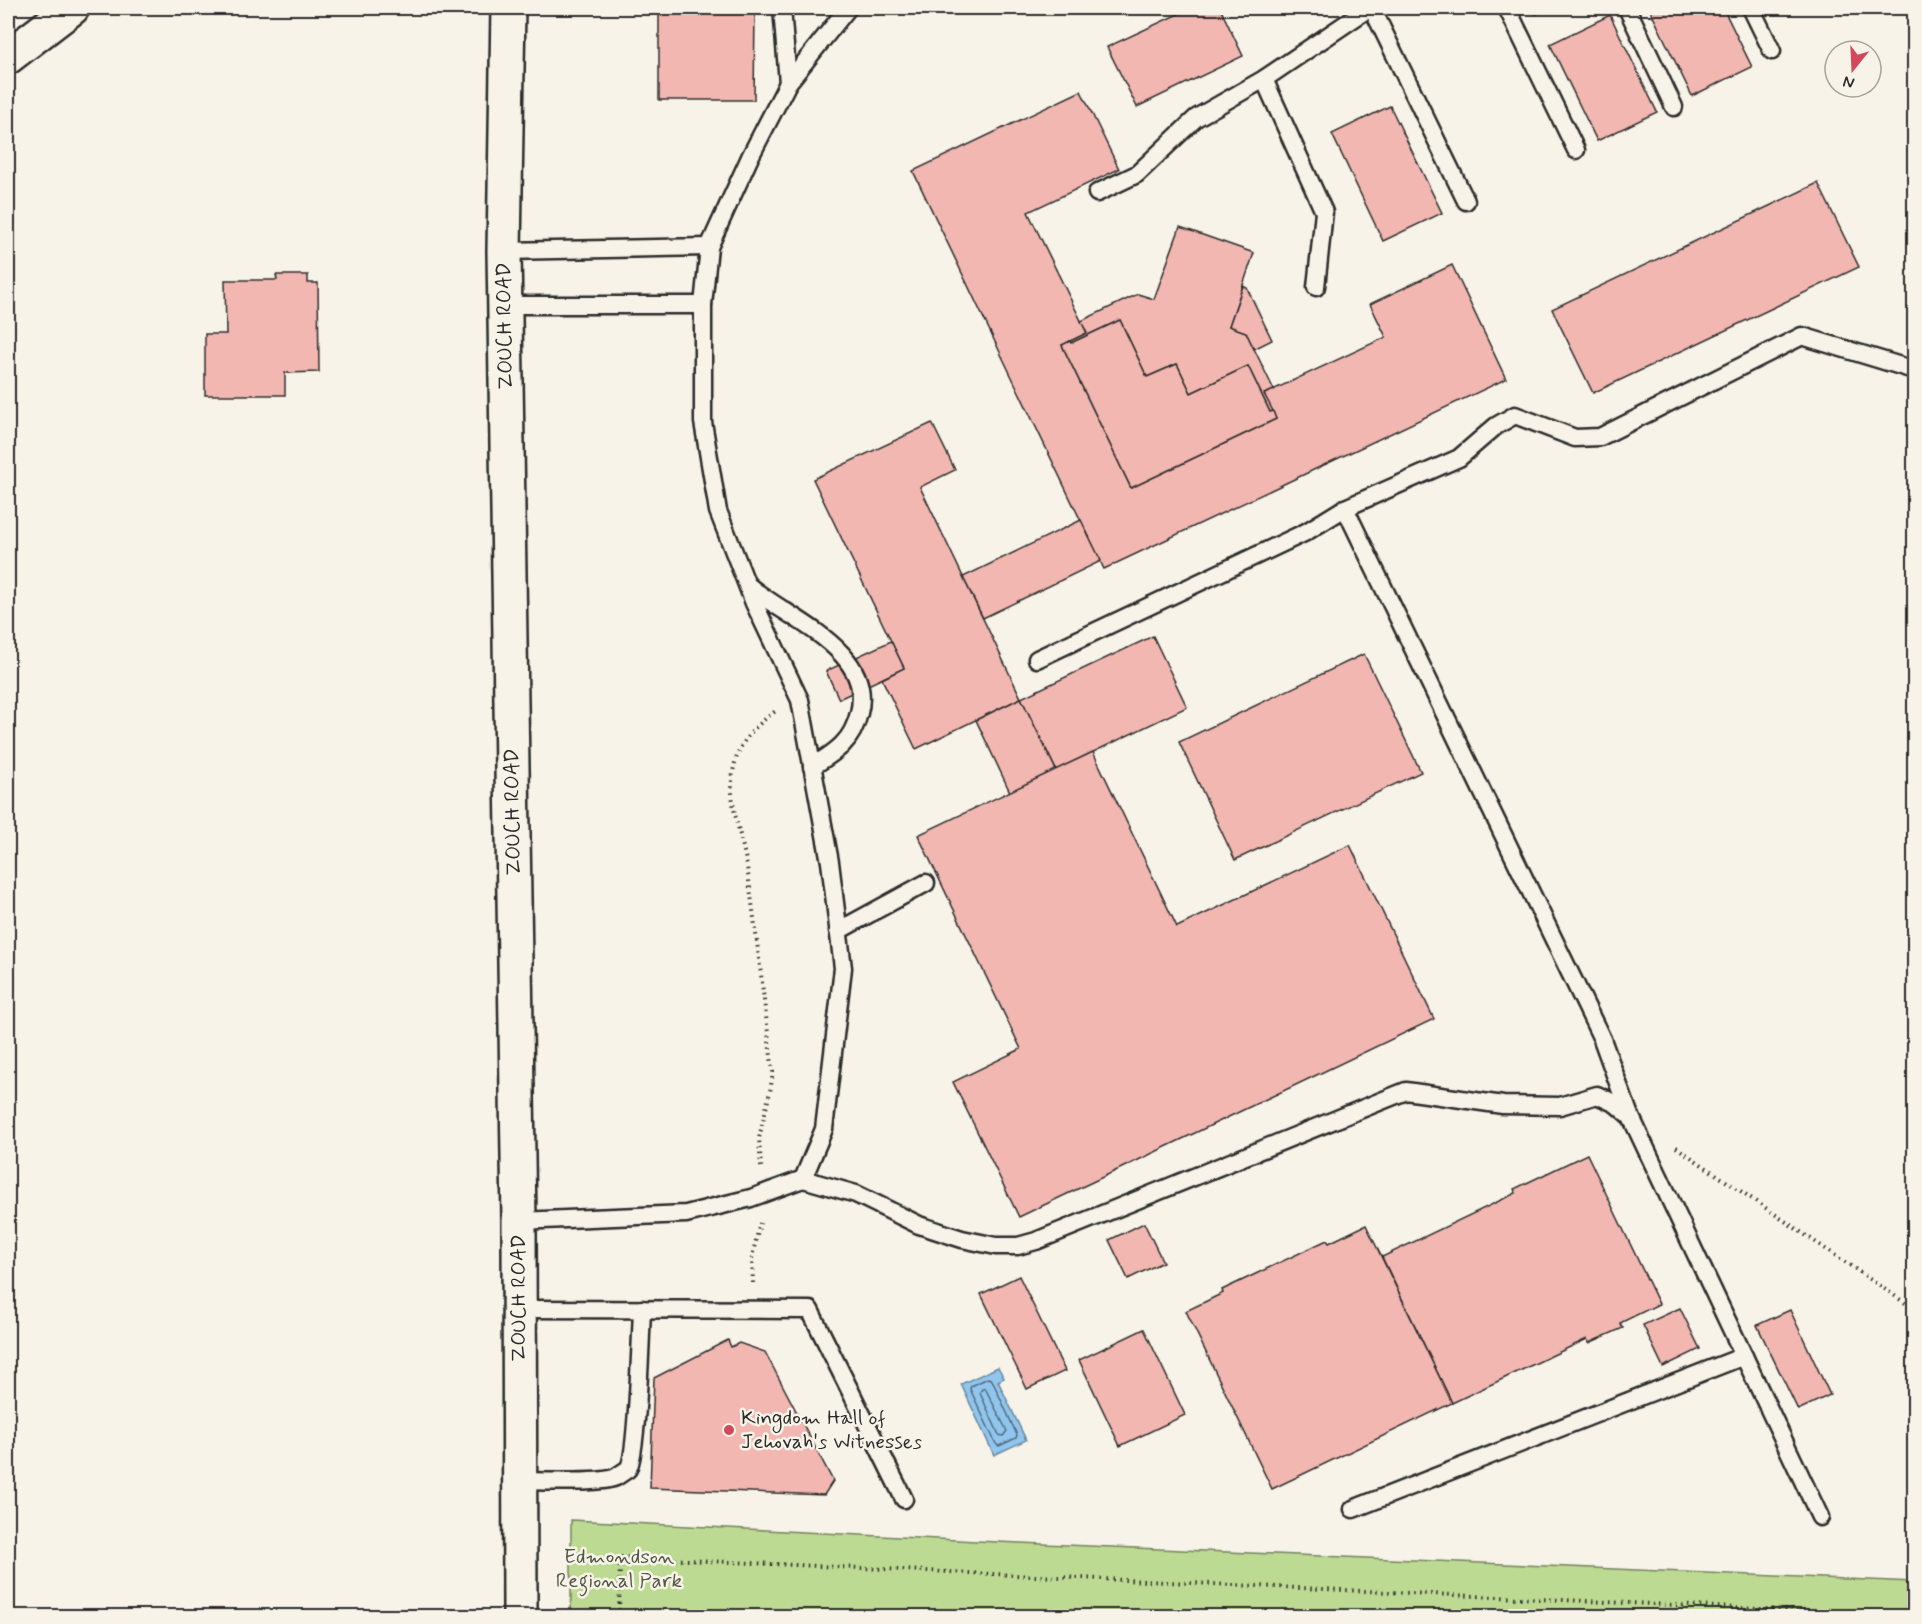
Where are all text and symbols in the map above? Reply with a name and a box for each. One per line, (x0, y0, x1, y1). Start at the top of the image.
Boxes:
north arrow (1823, 39, 1883, 99)
text: N (1841, 70, 1857, 93)
street label: ZOUCH ROAD (490, 262, 520, 390)
street label: ZOUCH ROAD (498, 748, 528, 876)
street label: ZOUCH ROAD (505, 1234, 533, 1362)
place label: Kingdom Hall of Jehovah's Witnesses (741, 1404, 922, 1456)
marker: Kingdom Hall of Jehovah's Witnesses (722, 1423, 736, 1437)
park label: Edmondson Regional Park (556, 1543, 683, 1597)

